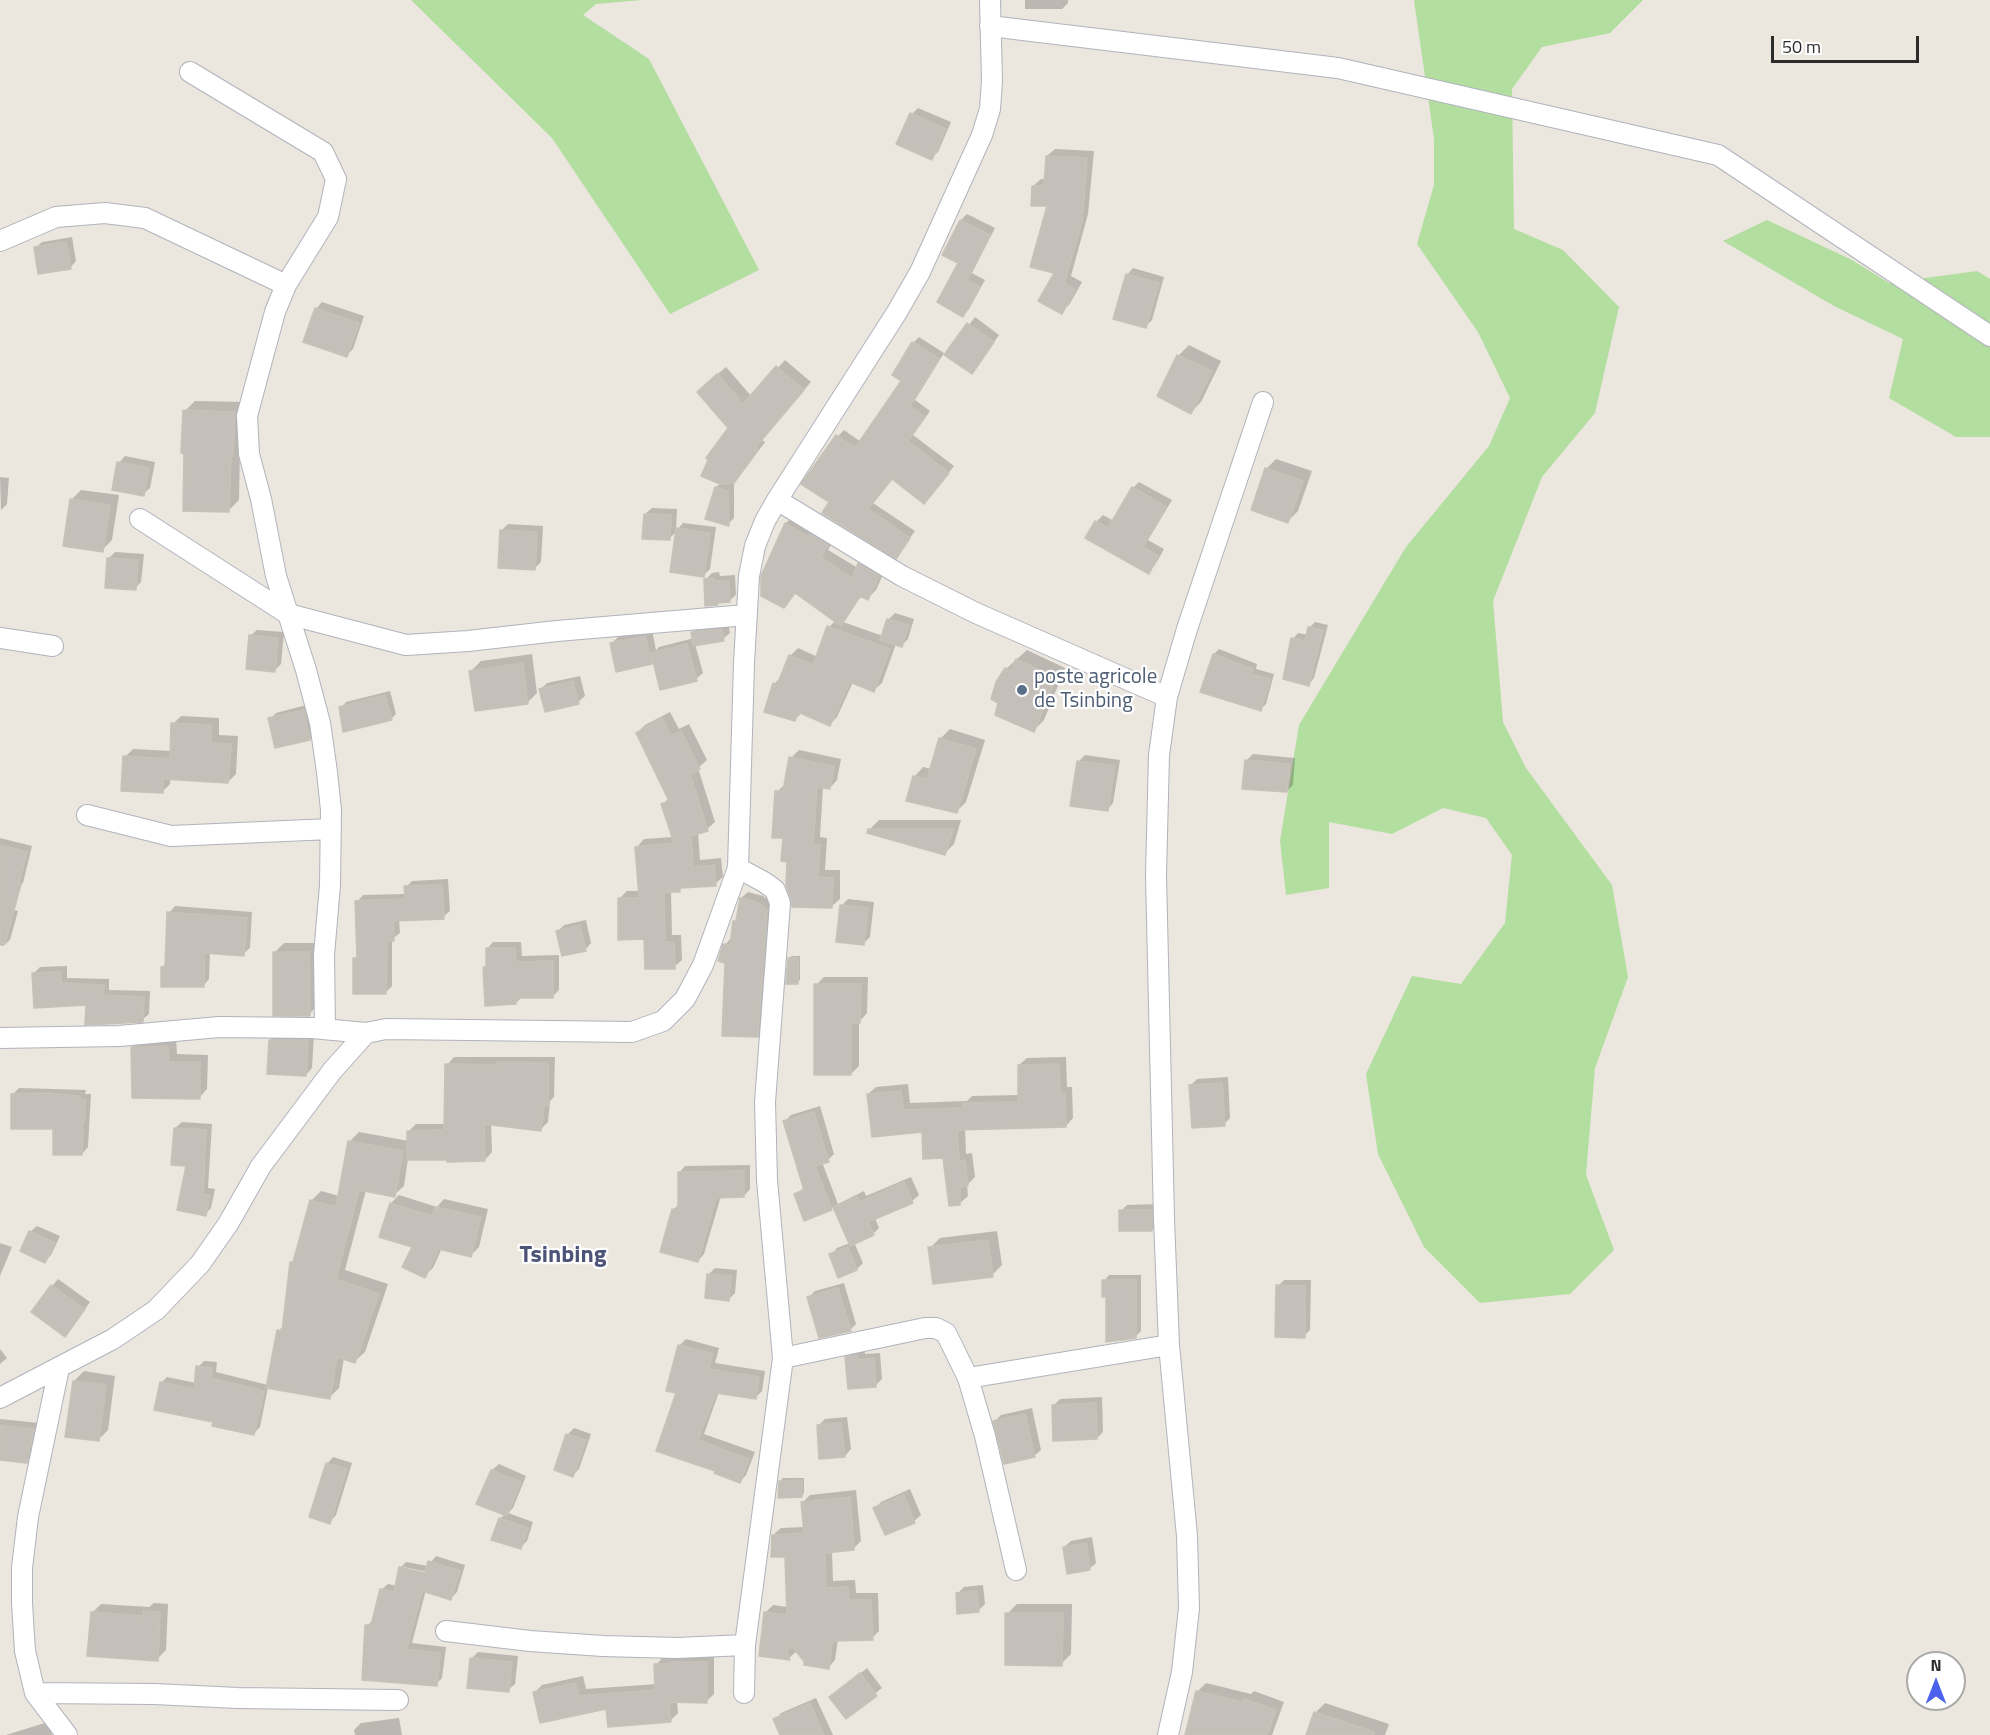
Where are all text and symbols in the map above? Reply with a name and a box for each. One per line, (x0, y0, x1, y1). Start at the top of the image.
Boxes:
scale bar (1774, 24, 1922, 62)
text: 50 m (1782, 33, 1821, 60)
place label: poste agricole de Tsinbing (1034, 665, 1157, 715)
marker: poste agricole de Tsinbing (1015, 683, 1029, 697)
district label: Tsinbing (519, 1242, 607, 1270)
north arrow (1906, 1651, 1966, 1711)
text: N (1930, 1653, 1942, 1677)

